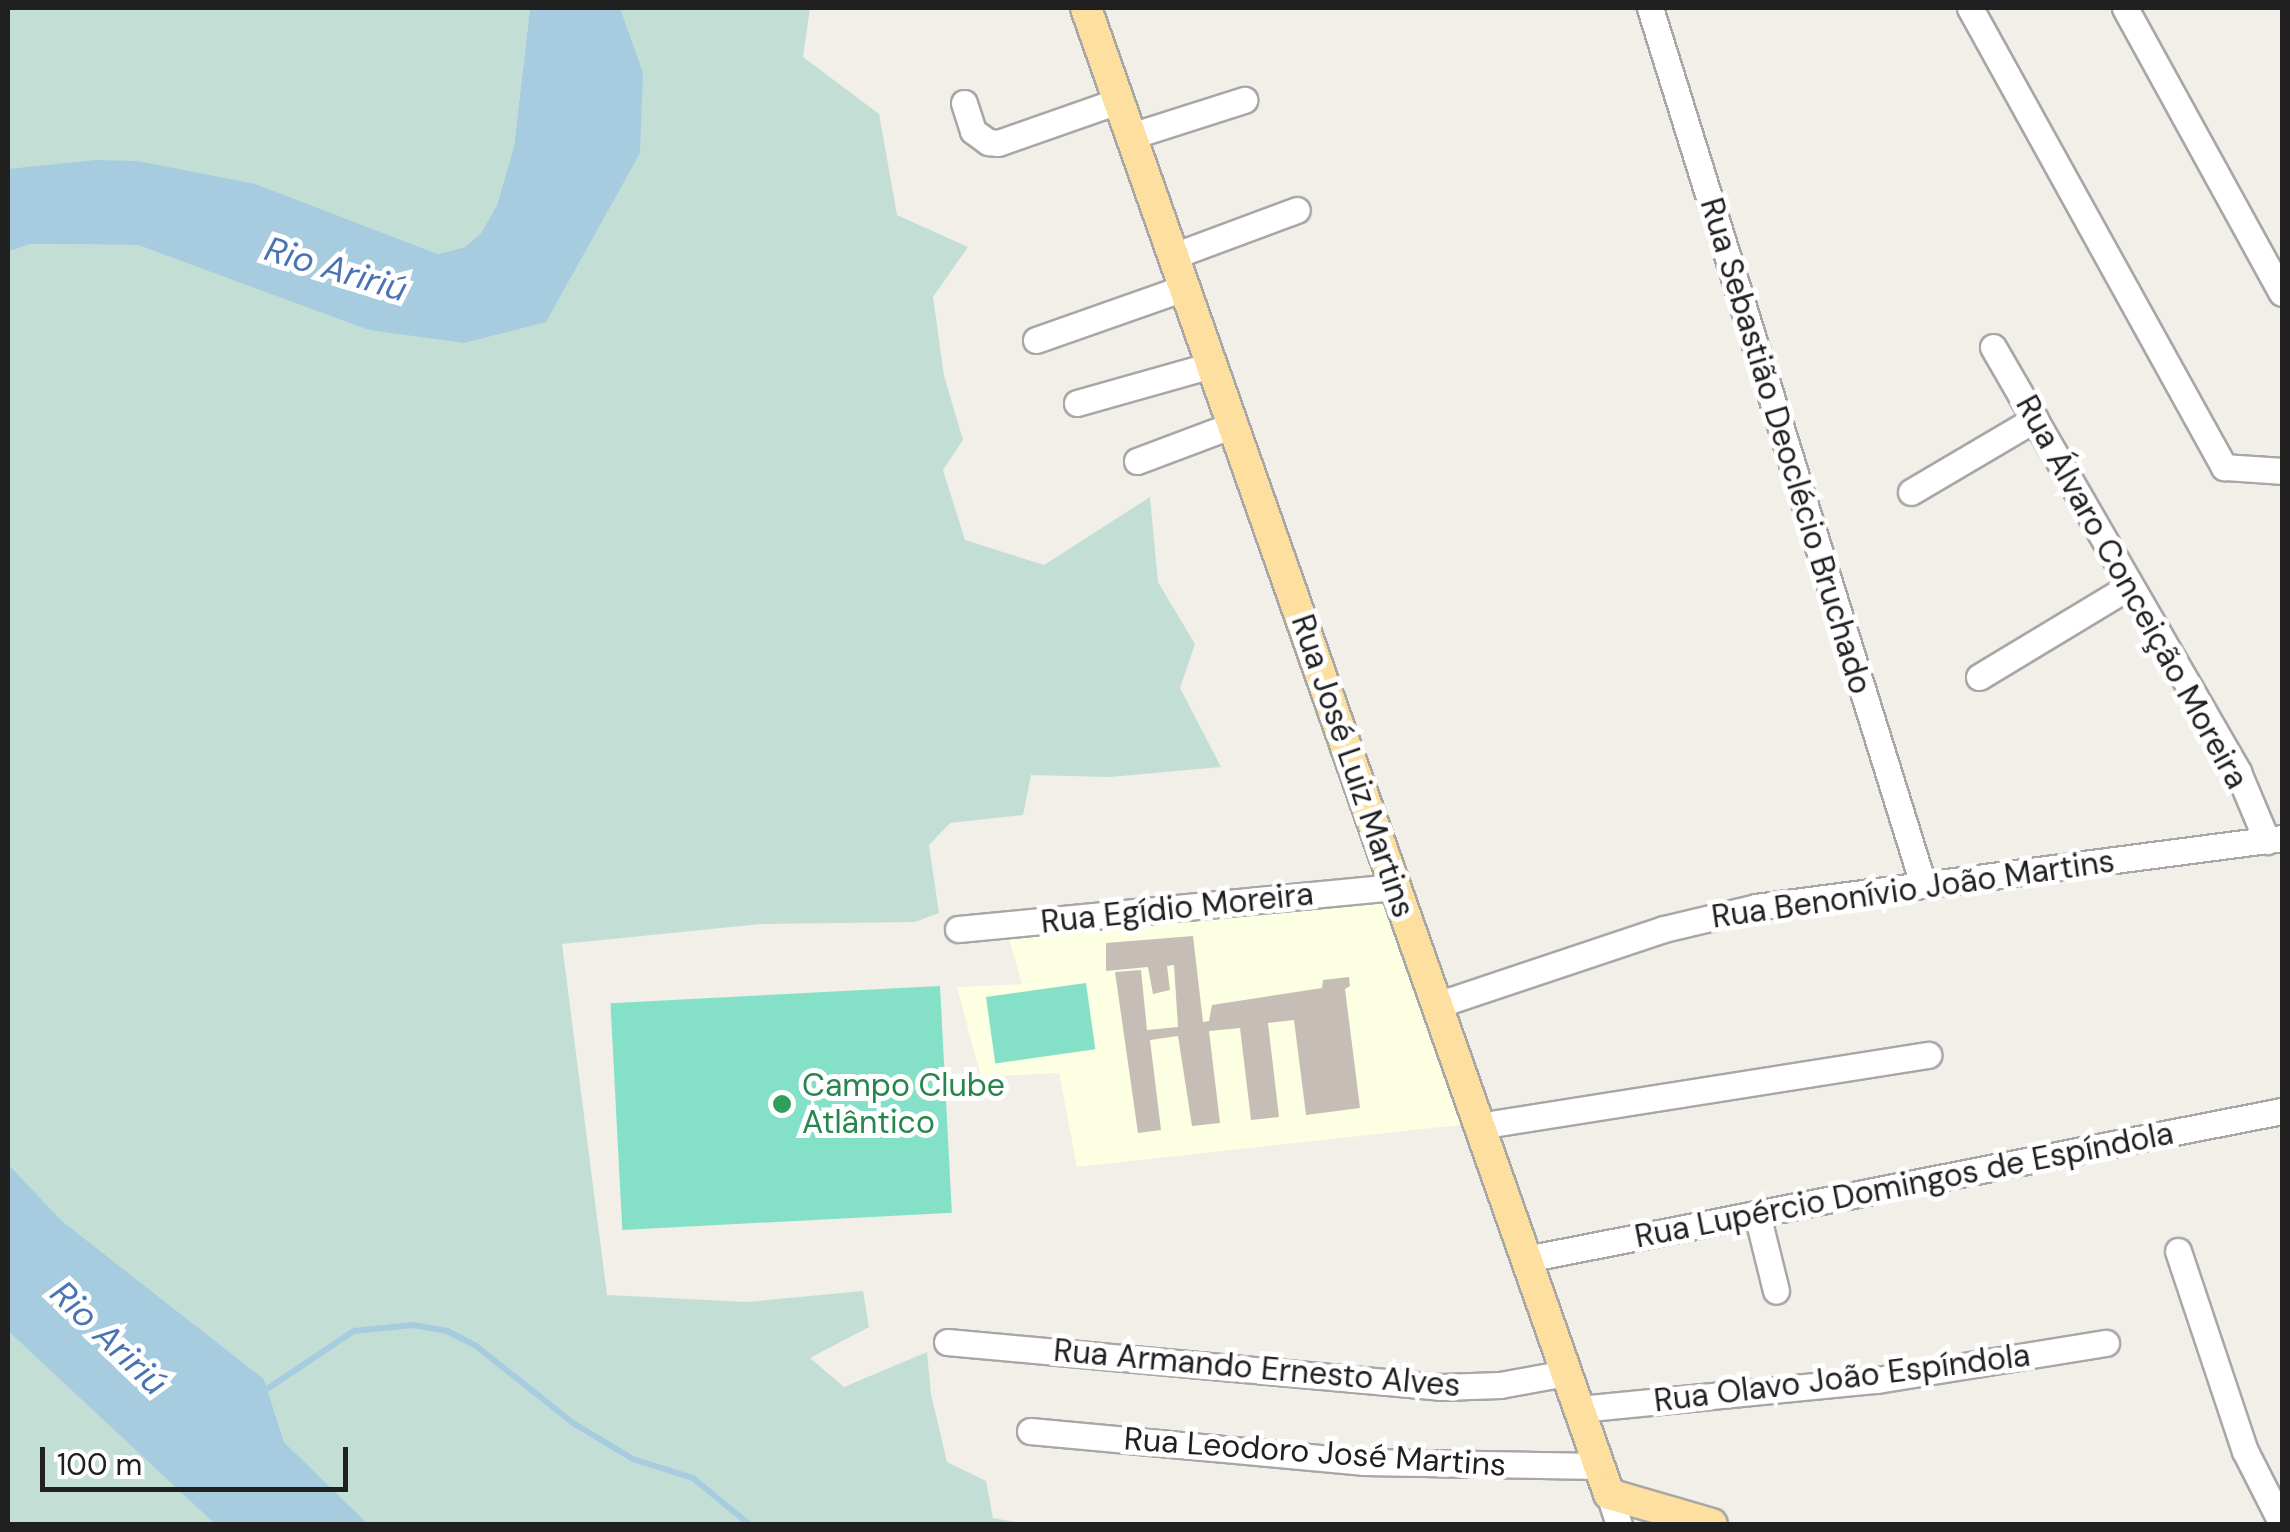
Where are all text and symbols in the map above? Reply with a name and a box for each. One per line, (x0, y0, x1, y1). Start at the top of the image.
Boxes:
street label: Rua Sebastião Deoclécio Bruchado (1692, 193, 1880, 699)
water label: Rio Aririú (260, 228, 412, 310)
street label: Rua Álvaro Conceição Moreira (2008, 389, 2256, 795)
street label: Rua José Luiz Martins (1283, 609, 1423, 923)
street label: Rua Benonívio João Martins (1709, 842, 2117, 936)
street label: Rua Egídio Moreira (1039, 875, 1315, 941)
place label: Campo Clube Atlântico (802, 1067, 1005, 1142)
marker: Campo Clube Atlântico (771, 1093, 793, 1115)
street label: Rua Lupércio Domingos de Espíndola (1632, 1114, 2176, 1256)
water label: Rio Aririú (42, 1272, 176, 1404)
street label: Rua Armando Ernesto Alves (1052, 1331, 1462, 1405)
street label: Rua Olavo João Espíndola (1652, 1336, 2032, 1420)
street label: Rua Leodoro José Martins (1123, 1419, 1507, 1485)
scale bar (45, 1427, 352, 1489)
text: 100 m (57, 1445, 142, 1484)

